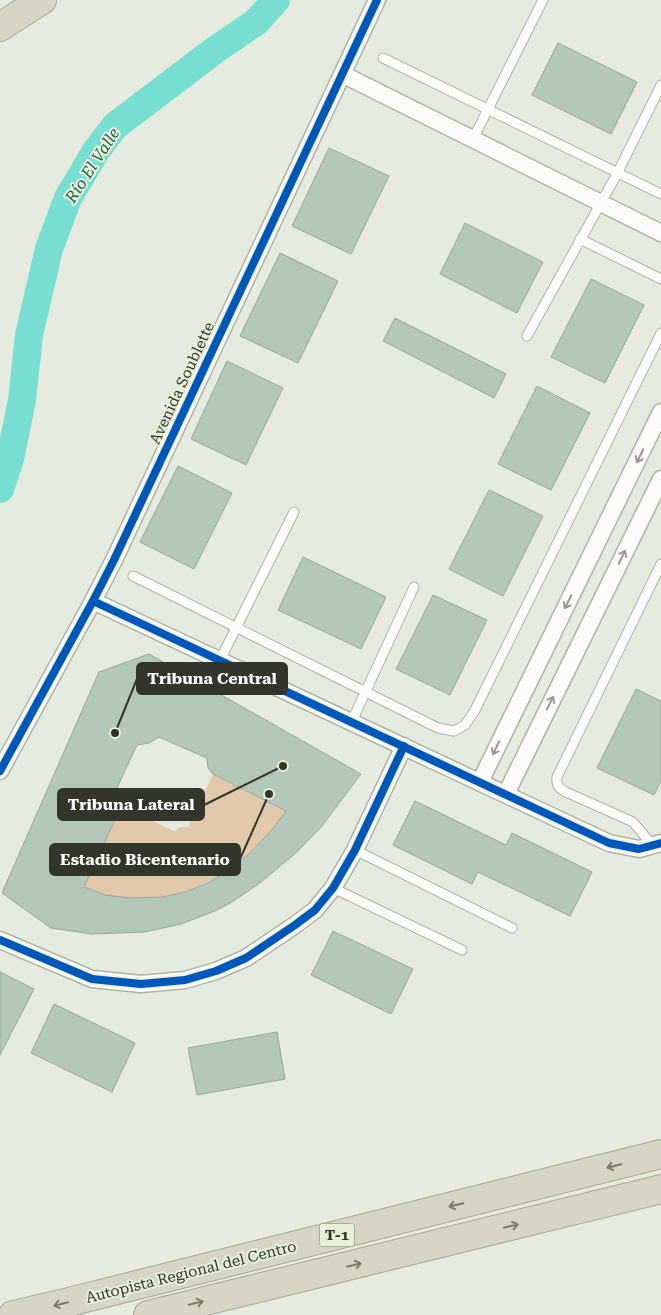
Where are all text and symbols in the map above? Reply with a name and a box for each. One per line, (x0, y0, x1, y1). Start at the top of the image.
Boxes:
water label: Río El Valle (61, 124, 124, 207)
street label: Avenida Soublette (146, 319, 218, 447)
one-way arrow (634, 448, 644, 463)
one-way arrow (618, 550, 628, 565)
one-way arrow (563, 594, 572, 609)
callout: Tribuna Central (137, 663, 287, 694)
text: Tribuna Central (147, 669, 277, 688)
one-way arrow (546, 696, 556, 711)
one-way arrow (491, 740, 500, 755)
callout: Tribuna Lateral (58, 789, 204, 820)
text: Tribuna Lateral (68, 795, 195, 814)
callout: Estadio Bicentenario (50, 844, 240, 875)
text: Estadio Bicentenario (60, 850, 230, 869)
one-way arrow (606, 1162, 622, 1171)
one-way arrow (449, 1201, 465, 1210)
one-way arrow (503, 1221, 519, 1230)
road number: T-1 (320, 1224, 354, 1246)
street label: Autopista Regional del Centro (84, 1237, 298, 1307)
one-way arrow (345, 1259, 361, 1269)
one-way arrow (187, 1298, 203, 1307)
one-way arrow (53, 1300, 69, 1309)

